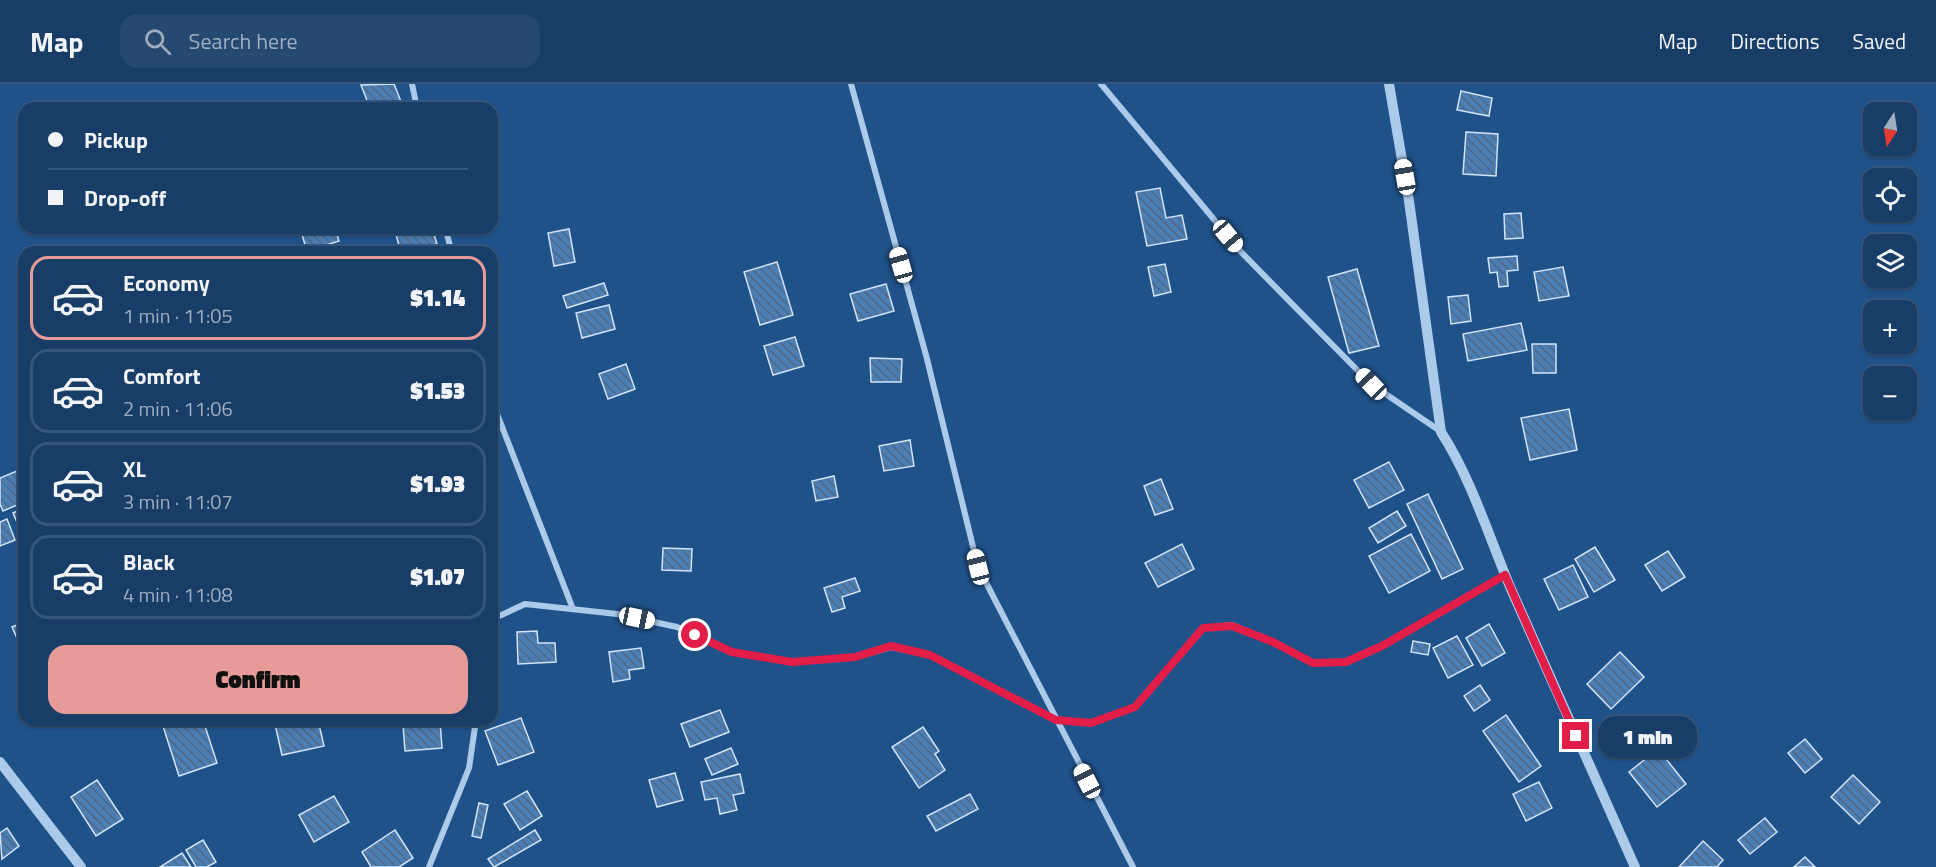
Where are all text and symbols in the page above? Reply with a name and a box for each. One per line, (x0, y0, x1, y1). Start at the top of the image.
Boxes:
search box (120, 14, 540, 68)
text: Map (30, 20, 84, 63)
text: Search here (189, 24, 298, 58)
icon: search (141, 25, 174, 58)
text: Map (1658, 25, 1698, 57)
text: Directions (1731, 25, 1820, 57)
text: Saved (1853, 25, 1906, 57)
north arrow (1863, 102, 1917, 156)
map controls (1863, 102, 1917, 420)
text: Pickup (84, 123, 148, 157)
car (1393, 158, 1417, 196)
button: locate (1863, 168, 1917, 222)
text: Drop-off (84, 181, 166, 215)
car (1210, 216, 1246, 256)
button: layers (1863, 234, 1917, 288)
car (887, 245, 915, 285)
text: Economy (123, 266, 210, 300)
icon: car (51, 271, 105, 325)
text: $1.14 (410, 281, 465, 315)
text: 1 min · 11:05 (123, 300, 233, 331)
button: + (1863, 300, 1917, 354)
text: Comfort (123, 359, 201, 393)
icon: car (51, 364, 105, 418)
car (1352, 365, 1390, 403)
button: − (1863, 366, 1917, 420)
text: $1.53 (410, 374, 465, 408)
text: 2 min · 11:06 (123, 393, 233, 424)
text: XL (123, 452, 146, 486)
icon: car (51, 457, 105, 511)
text: $1.93 (410, 467, 465, 501)
text: 3 min · 11:07 (123, 486, 233, 517)
text: Black (123, 545, 175, 579)
car (965, 547, 991, 587)
icon: car (51, 550, 105, 604)
text: $1.07 (410, 560, 465, 594)
text: 4 min · 11:08 (123, 579, 233, 610)
car (618, 605, 656, 631)
route start (681, 621, 708, 648)
button: Confirm (48, 645, 468, 714)
callout: 1 min (1597, 715, 1696, 757)
text: 1 min (1623, 721, 1672, 752)
route end (1562, 722, 1589, 749)
car (1071, 761, 1103, 801)

